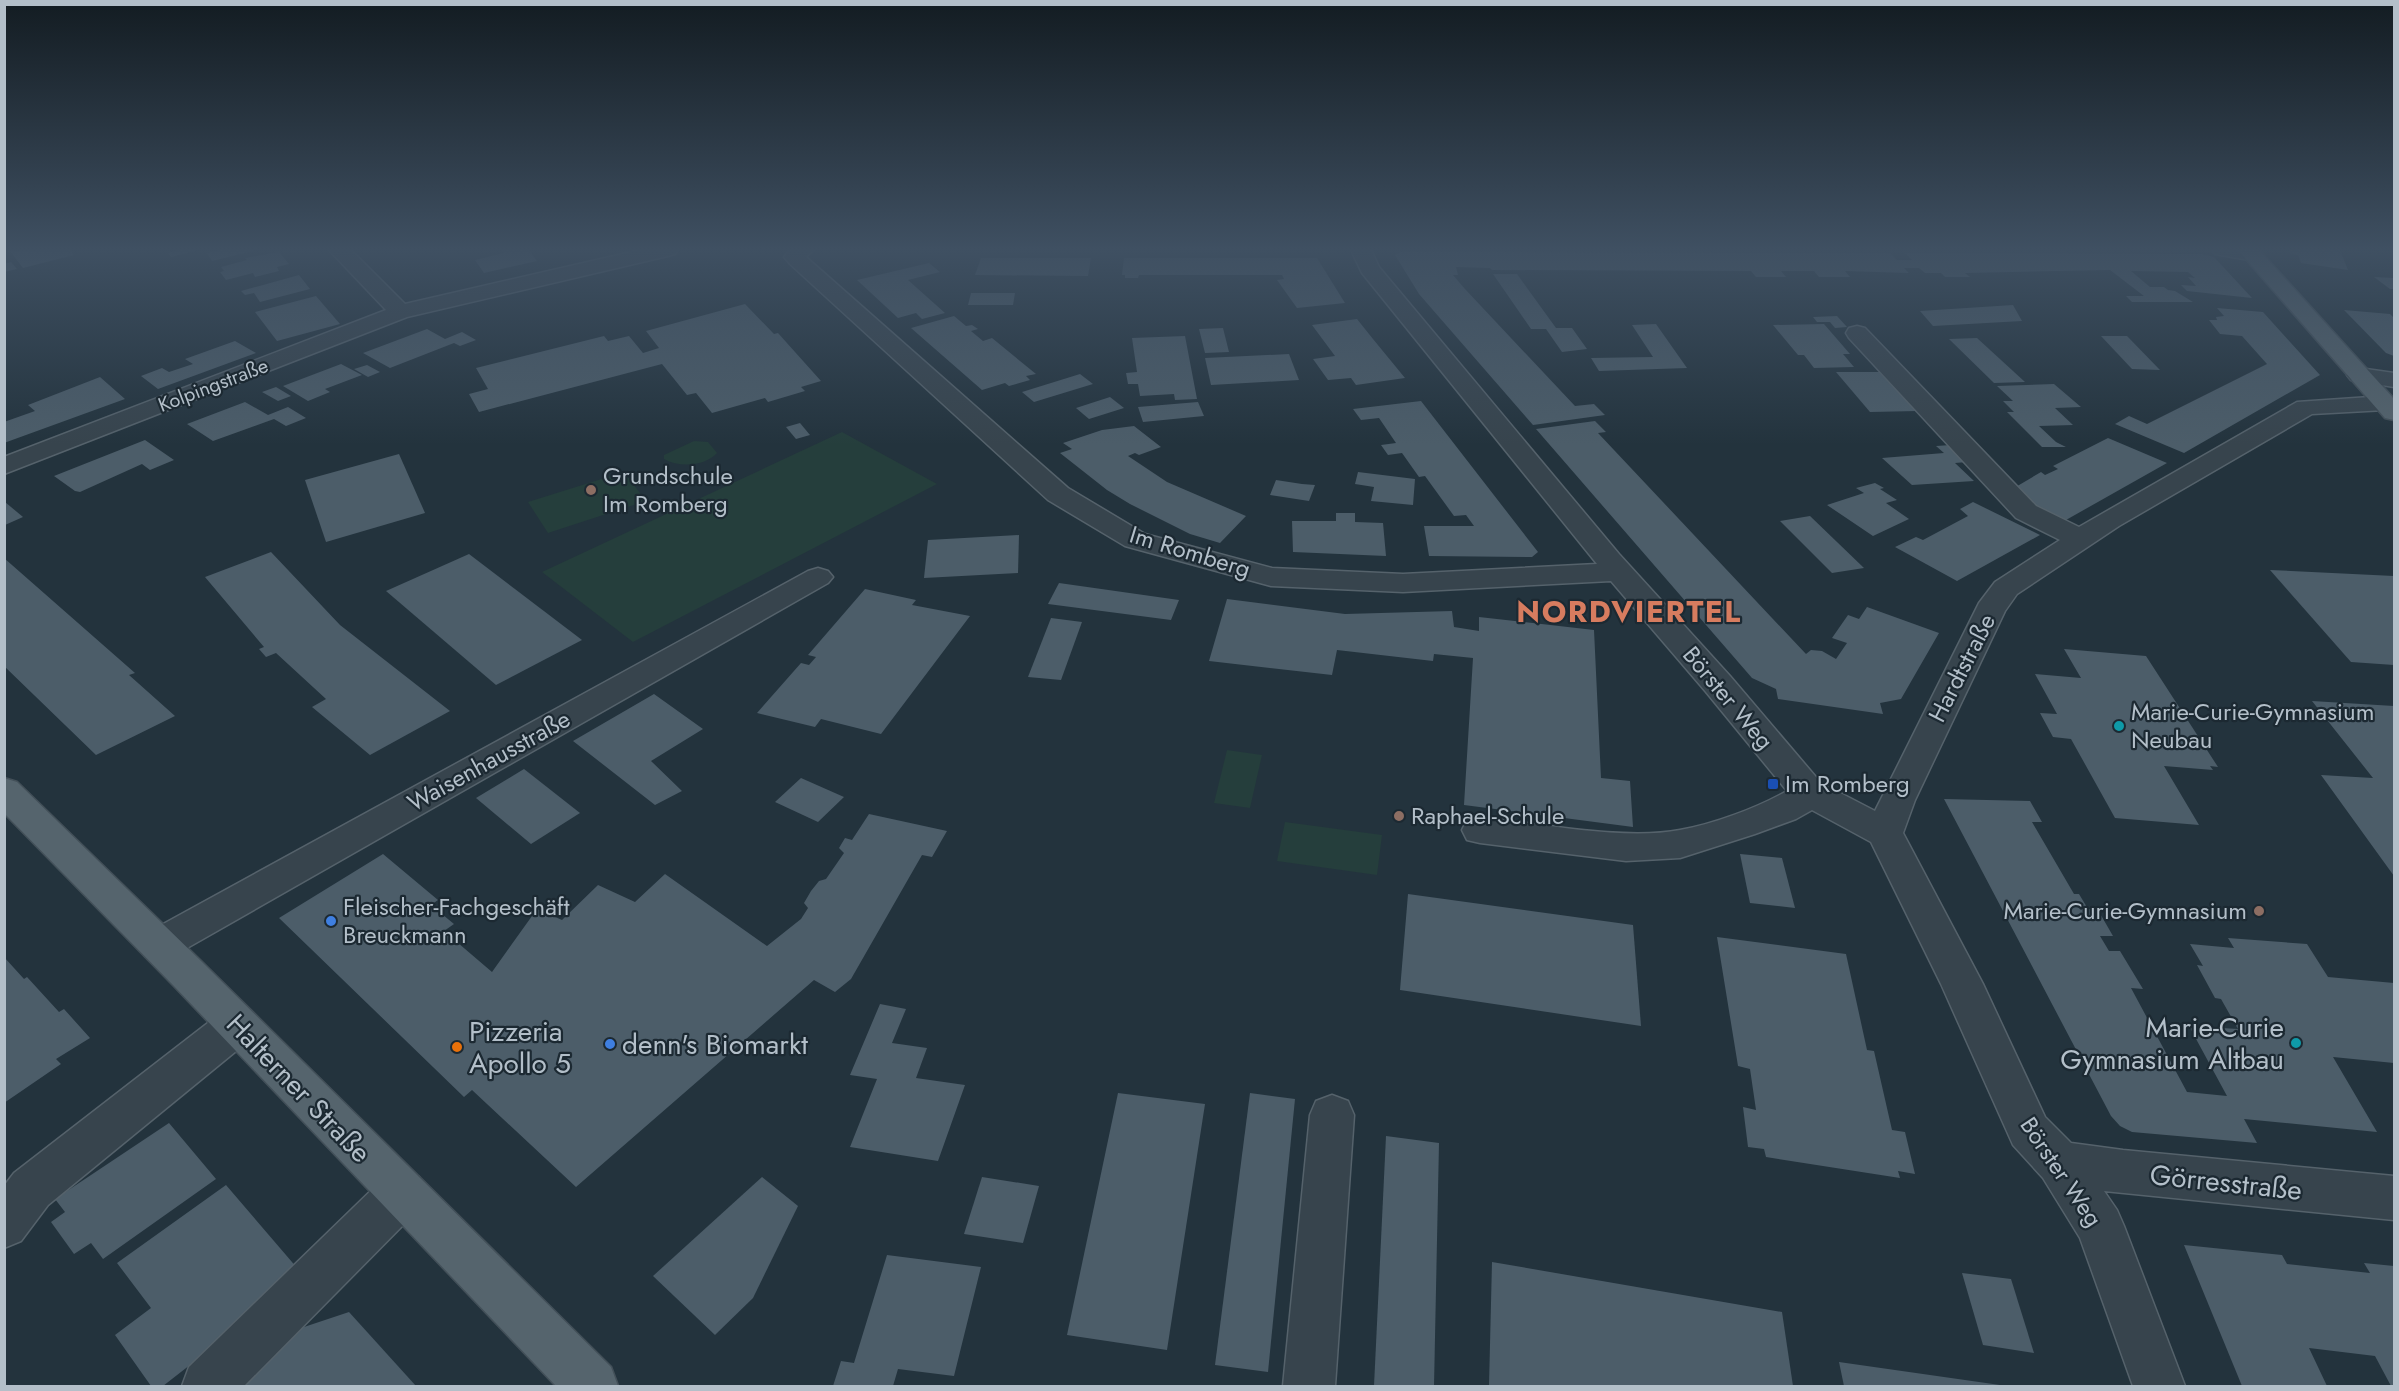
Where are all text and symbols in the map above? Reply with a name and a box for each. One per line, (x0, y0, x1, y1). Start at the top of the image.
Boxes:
street label: Kolpingstraße (154, 351, 272, 420)
place label: Grundschule Im Romberg (603, 458, 733, 521)
marker: Grundschule Im Romberg (584, 483, 598, 497)
street label: Im Romberg (1125, 517, 1255, 586)
district label: NORDVIERTEL (1516, 590, 1742, 633)
street label: Hardtstraße (1919, 607, 2004, 728)
street label: Börster Weg (1675, 638, 1782, 757)
place label: Marie-Curie-Gymnasium Neubau (2131, 694, 2374, 757)
street label: Waisenhausstraße (401, 701, 577, 820)
marker: Marie-Curie-Gymnasium Neubau (2112, 719, 2126, 733)
place label: Im Romberg (1785, 766, 1910, 801)
marker: Im Romberg (1766, 777, 1780, 791)
place label: Raphael-Schule (1411, 798, 1564, 833)
marker: Raphael-Schule (1392, 809, 1406, 823)
place label: Fleischer-Fachgeschäft Breuckmann (343, 889, 570, 952)
place label: Marie-Curie-Gymnasium (2004, 893, 2247, 928)
marker: Marie-Curie-Gymnasium (2252, 904, 2266, 918)
marker: Fleischer-Fachgeschäft Breuckmann (324, 914, 338, 928)
street label: Halterner Straße (217, 1005, 380, 1172)
place label: Marie-Curie Gymnasium Altbau (2060, 1007, 2284, 1080)
place label: Pizzeria Apollo 5 (469, 1011, 571, 1084)
place label: denn's Biomarkt (622, 1024, 808, 1065)
marker: Marie-Curie Gymnasium Altbau (2289, 1036, 2303, 1050)
marker: denn's Biomarkt (603, 1037, 617, 1051)
marker: Pizzeria Apollo 5 (450, 1040, 464, 1054)
street label: Börster Weg (2012, 1110, 2111, 1234)
street label: Görresstraße (2148, 1154, 2304, 1211)

